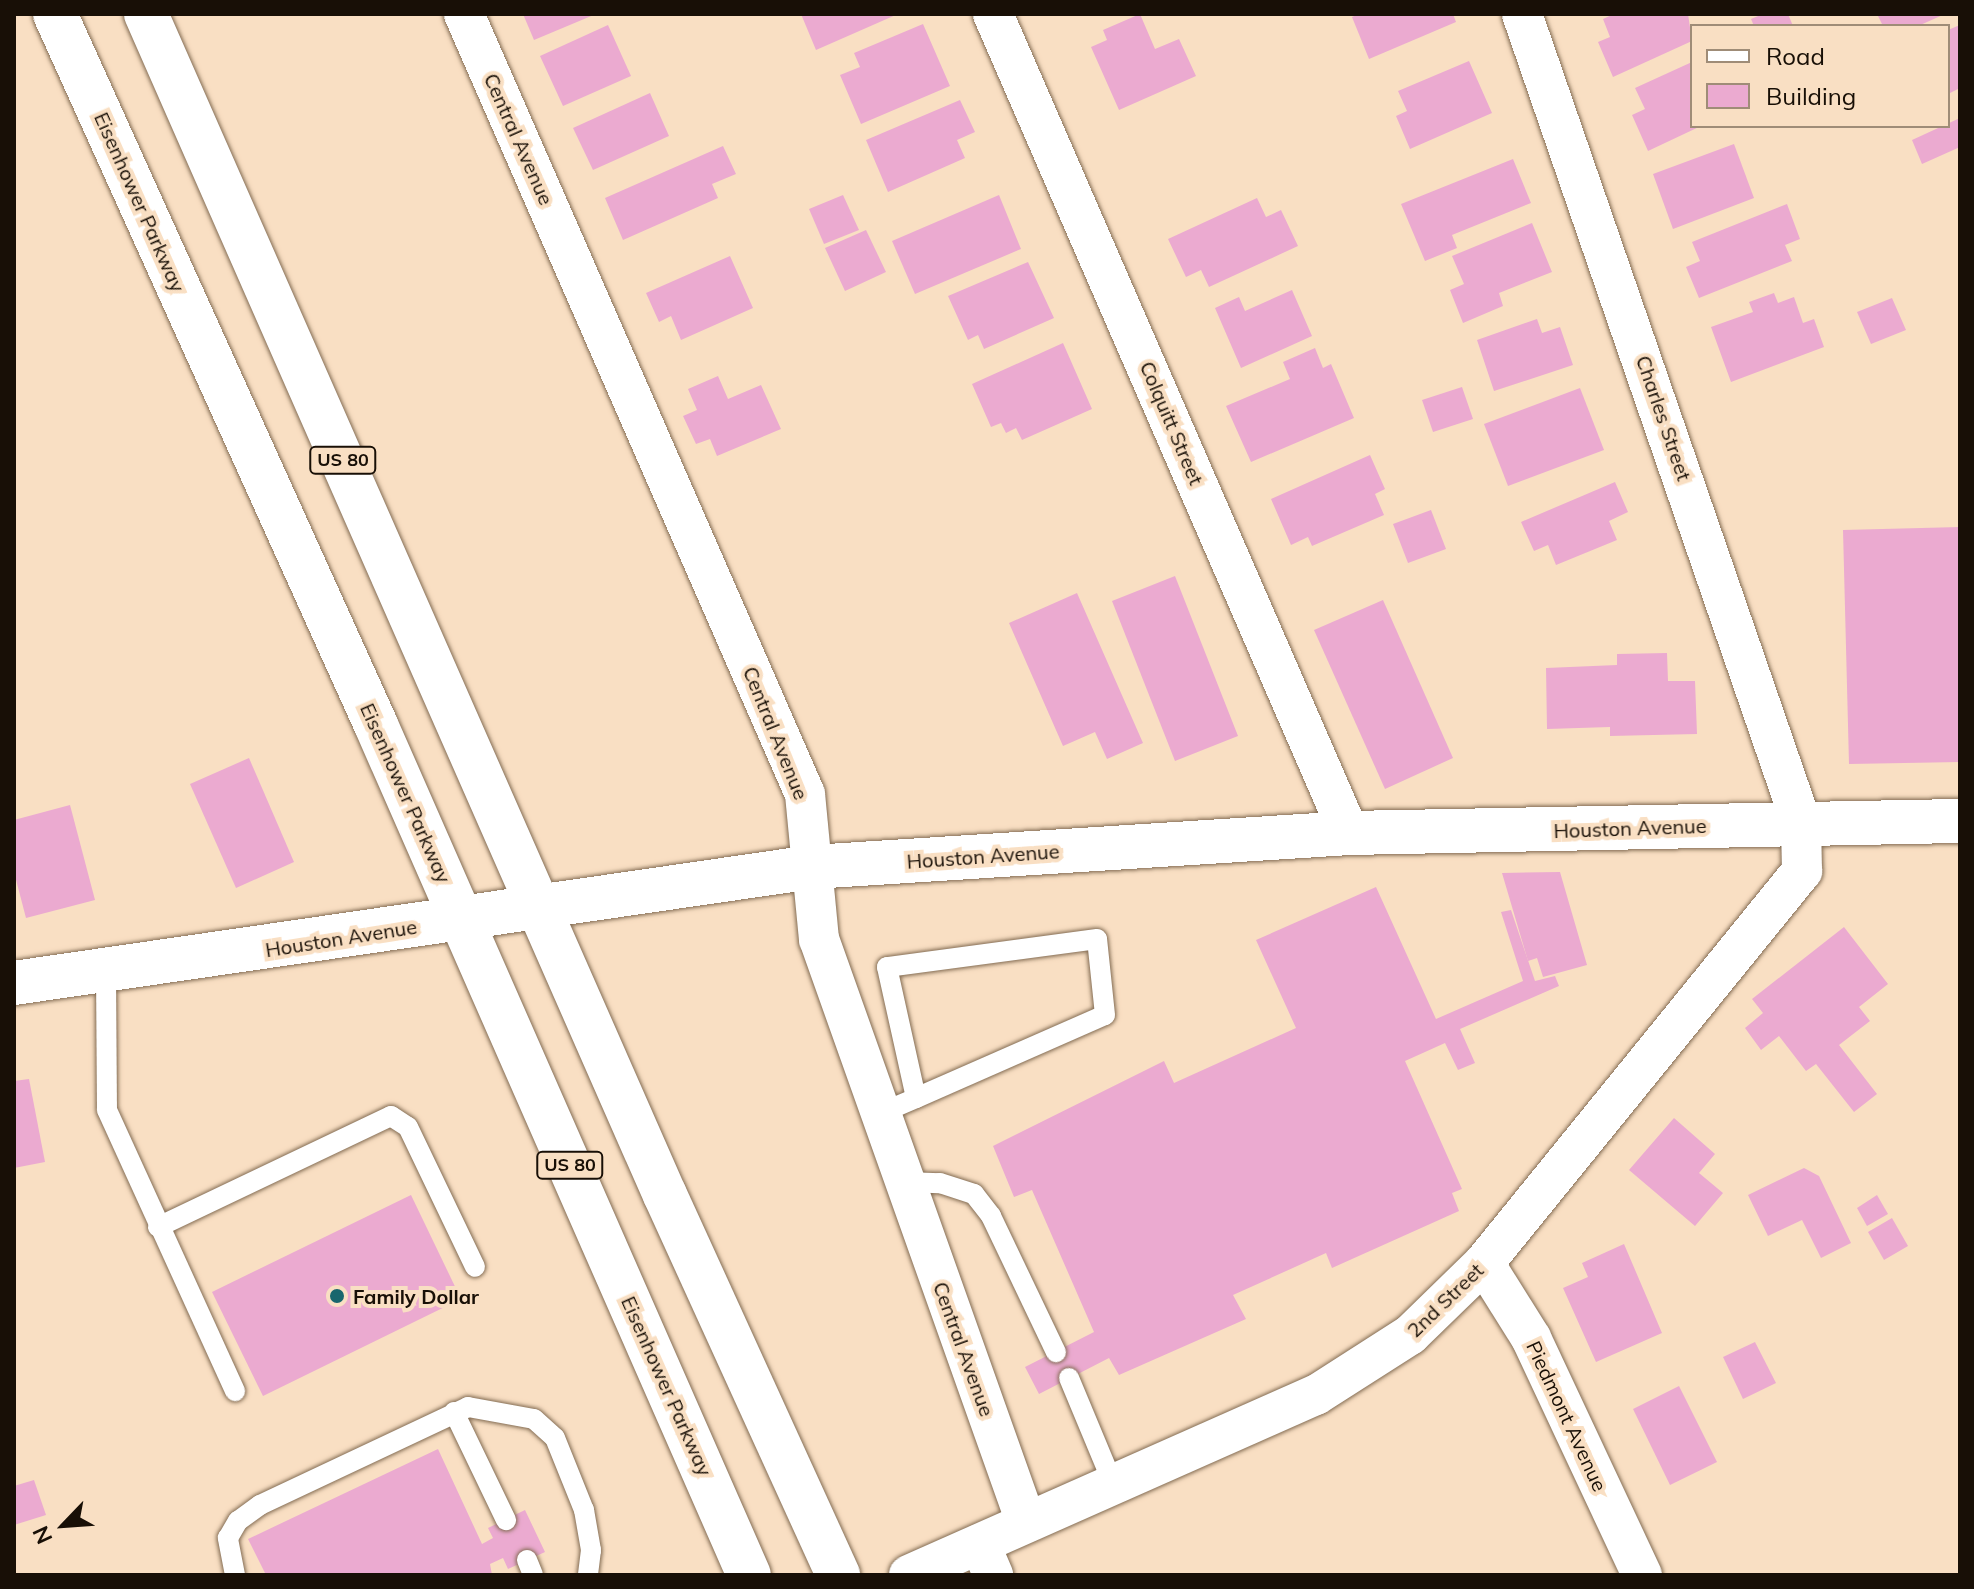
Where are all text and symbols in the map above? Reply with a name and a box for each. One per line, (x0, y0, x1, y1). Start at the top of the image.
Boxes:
legend (1690, 24, 1950, 128)
text: Road (1766, 41, 1825, 71)
street label: Central Avenue (479, 70, 559, 208)
text: Building (1766, 81, 1856, 111)
street label: Eisenhower Parkway (90, 108, 190, 296)
street label: Charles Street (1631, 352, 1697, 484)
street label: Colquitt Street (1135, 358, 1209, 488)
road number: US 80 (309, 446, 377, 474)
street label: Central Avenue (738, 663, 814, 803)
street label: Eisenhower Parkway (356, 699, 456, 887)
street label: Houston Avenue (1553, 813, 1707, 843)
street label: Houston Avenue (906, 839, 1060, 873)
street label: Houston Avenue (264, 914, 418, 962)
road number: US 80 (536, 1151, 604, 1179)
street label: 2nd Street (1402, 1258, 1488, 1342)
street label: Central Avenue (929, 1278, 999, 1420)
place label: Family Dollar (353, 1284, 479, 1308)
marker: Family Dollar (328, 1287, 346, 1305)
street label: Eisenhower Parkway (617, 1292, 717, 1480)
street label: Piedmont Avenue (1522, 1337, 1612, 1495)
north arrow (24, 1485, 104, 1565)
text: N (26, 1522, 58, 1549)

